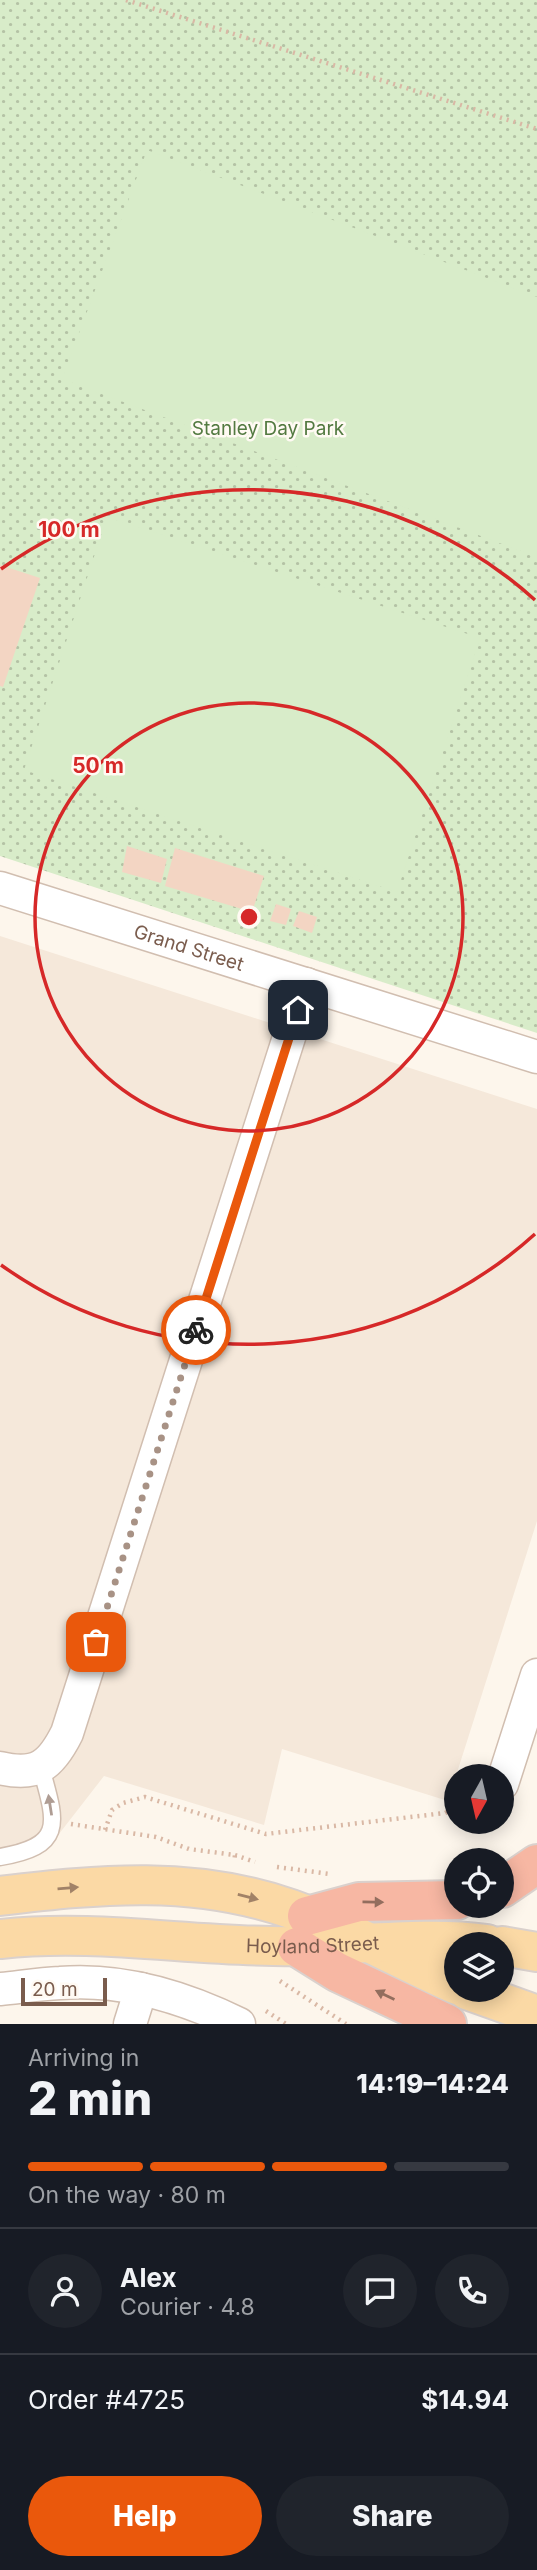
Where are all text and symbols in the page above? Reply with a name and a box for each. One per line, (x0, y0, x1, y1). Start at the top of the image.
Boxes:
park label: Stanley Day Park (192, 417, 345, 440)
text: 100 m (38, 517, 100, 542)
text: 50 m (72, 753, 124, 778)
centre of rings (237, 905, 261, 929)
street label: Grand Street (131, 919, 247, 976)
pin (268, 980, 328, 1040)
icon: home (279, 991, 317, 1029)
courier (161, 1295, 231, 1365)
icon: bike (177, 1311, 215, 1349)
pin (66, 1612, 126, 1672)
icon: bag (77, 1623, 115, 1661)
north arrow (444, 1764, 514, 1834)
map controls (444, 1764, 514, 2002)
one-way arrow (44, 1794, 55, 1816)
button: locate (444, 1848, 514, 1918)
one-way arrow (57, 1882, 79, 1893)
one-way arrow (237, 1891, 259, 1902)
one-way arrow (363, 1896, 385, 1908)
street label: Hoyland Street (246, 1931, 380, 1958)
button: layers (444, 1932, 514, 2002)
scale bar (21, 1975, 107, 2007)
text: 20 m (32, 1978, 78, 2001)
one-way arrow (375, 1989, 395, 2000)
text: Arriving in (28, 2044, 139, 2072)
text: 14:19–14:24 (356, 2068, 509, 2099)
text: 2 min (28, 2070, 152, 2126)
text: On the way · 80 m (28, 2181, 226, 2209)
button: person (28, 2254, 102, 2328)
button: chat (343, 2254, 417, 2328)
button: phone (435, 2254, 509, 2328)
text: Alex (120, 2262, 177, 2293)
text: Courier · 4.8 (120, 2293, 255, 2321)
text: Order #4725 (28, 2384, 185, 2415)
text: $14.94 (421, 2384, 509, 2415)
button: Help (28, 2476, 262, 2556)
button: Share (276, 2476, 509, 2556)

